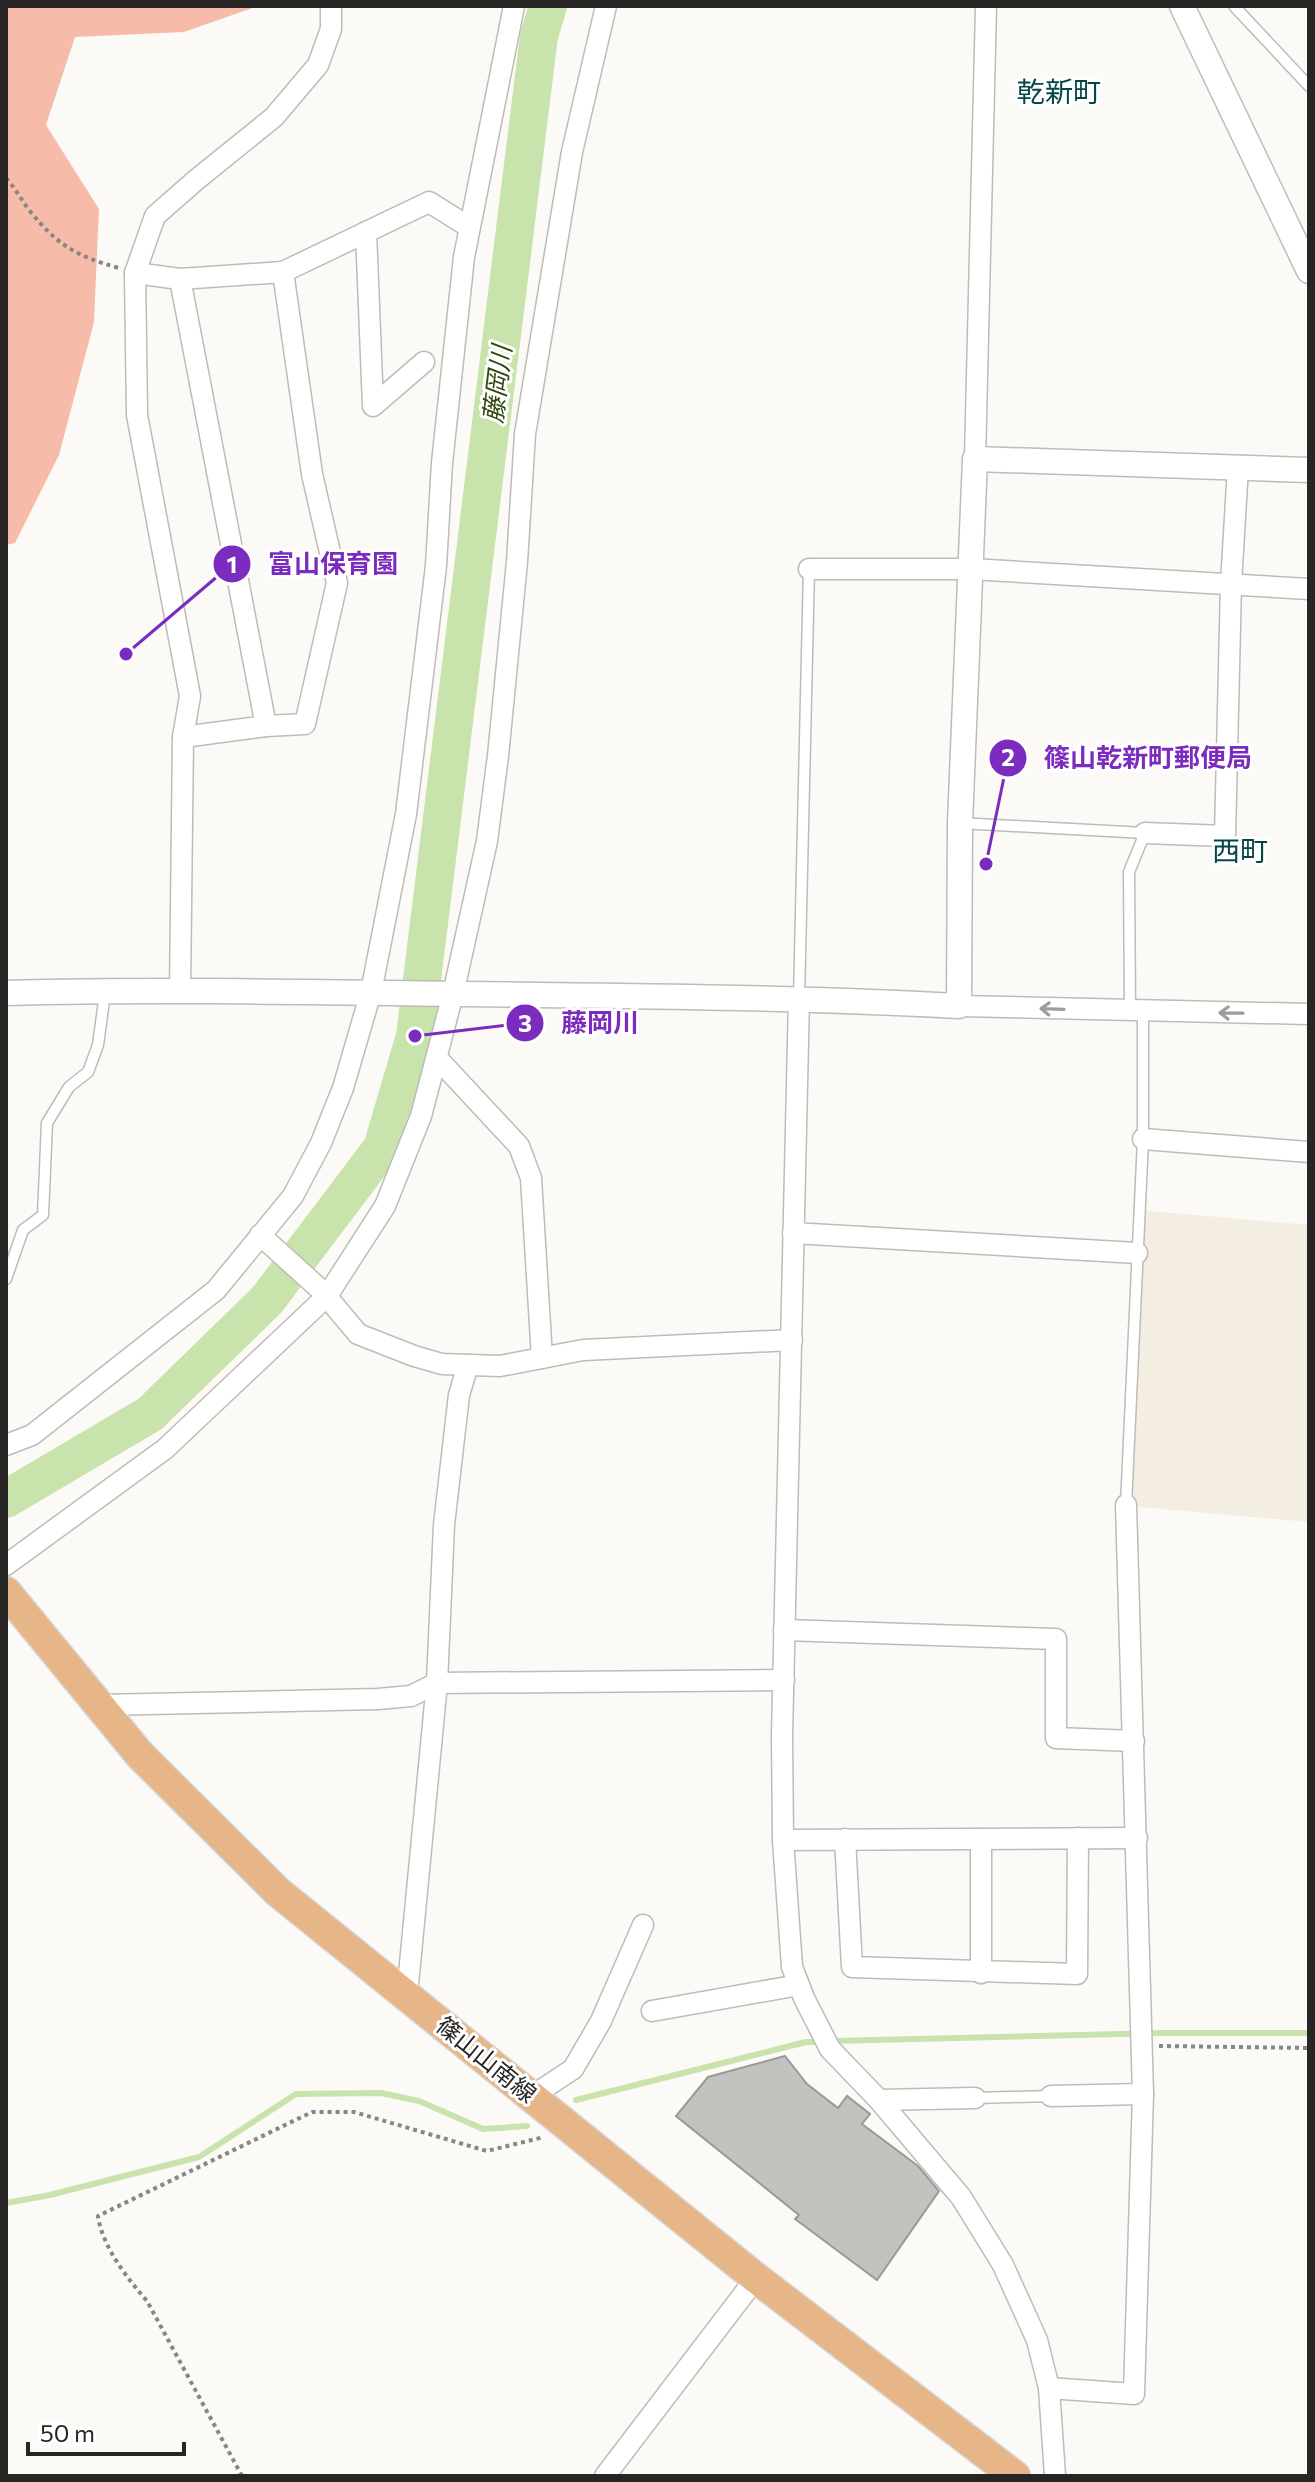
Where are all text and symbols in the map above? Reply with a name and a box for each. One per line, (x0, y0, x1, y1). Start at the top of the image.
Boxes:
district label: 乾新町 (1017, 74, 1101, 108)
water label: 藤岡川 (476, 340, 517, 425)
callout: 富山保育園 (212, 539, 414, 589)
text: 富山保育園 (268, 547, 398, 578)
text: 1 (227, 549, 237, 578)
callout: 篠山乾新町郵便局 (988, 733, 1268, 783)
text: 篠山乾新町郵便局 (1044, 741, 1252, 772)
text: 2 (1001, 742, 1015, 771)
district label: 西町 (1212, 833, 1268, 867)
callout: 藤岡川 (505, 998, 655, 1048)
one-way arrow (1039, 1001, 1066, 1016)
one-way arrow (1218, 1005, 1245, 1021)
text: 藤岡川 (561, 1006, 639, 1037)
text: 3 (518, 1008, 532, 1037)
street label: 篠山山南線 (431, 2010, 543, 2108)
scale bar (28, 2406, 184, 2456)
text: 50 m (40, 2418, 95, 2447)

